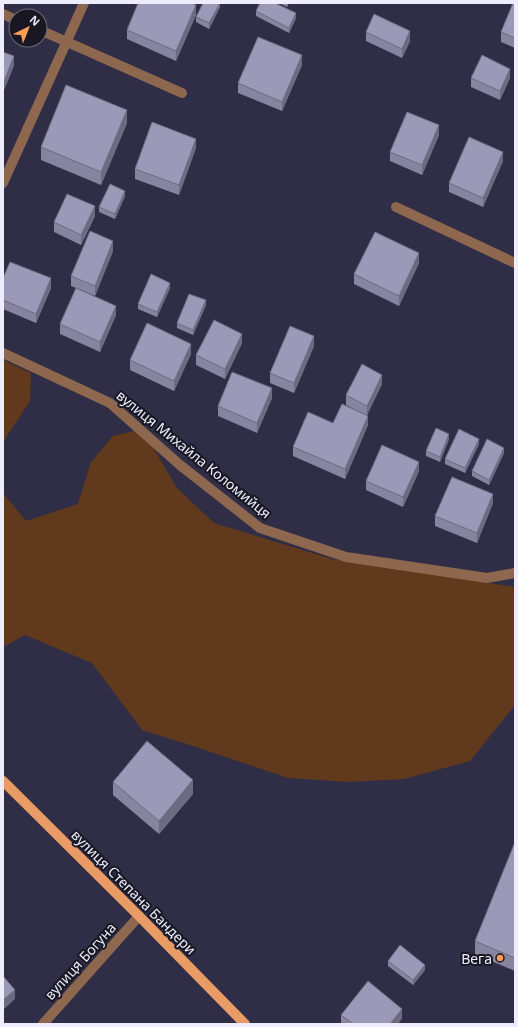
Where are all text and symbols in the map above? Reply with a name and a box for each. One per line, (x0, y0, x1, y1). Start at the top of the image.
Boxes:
north arrow (8, 8, 48, 48)
text: N (27, 12, 44, 29)
street label: вулиця Михайла Коломийця (113, 386, 275, 522)
street label: вулиця Степана Бандери (67, 825, 201, 959)
street label: вулиця Богуна (40, 918, 120, 1004)
place label: Вега (461, 949, 492, 968)
marker: Вега (495, 953, 505, 963)

